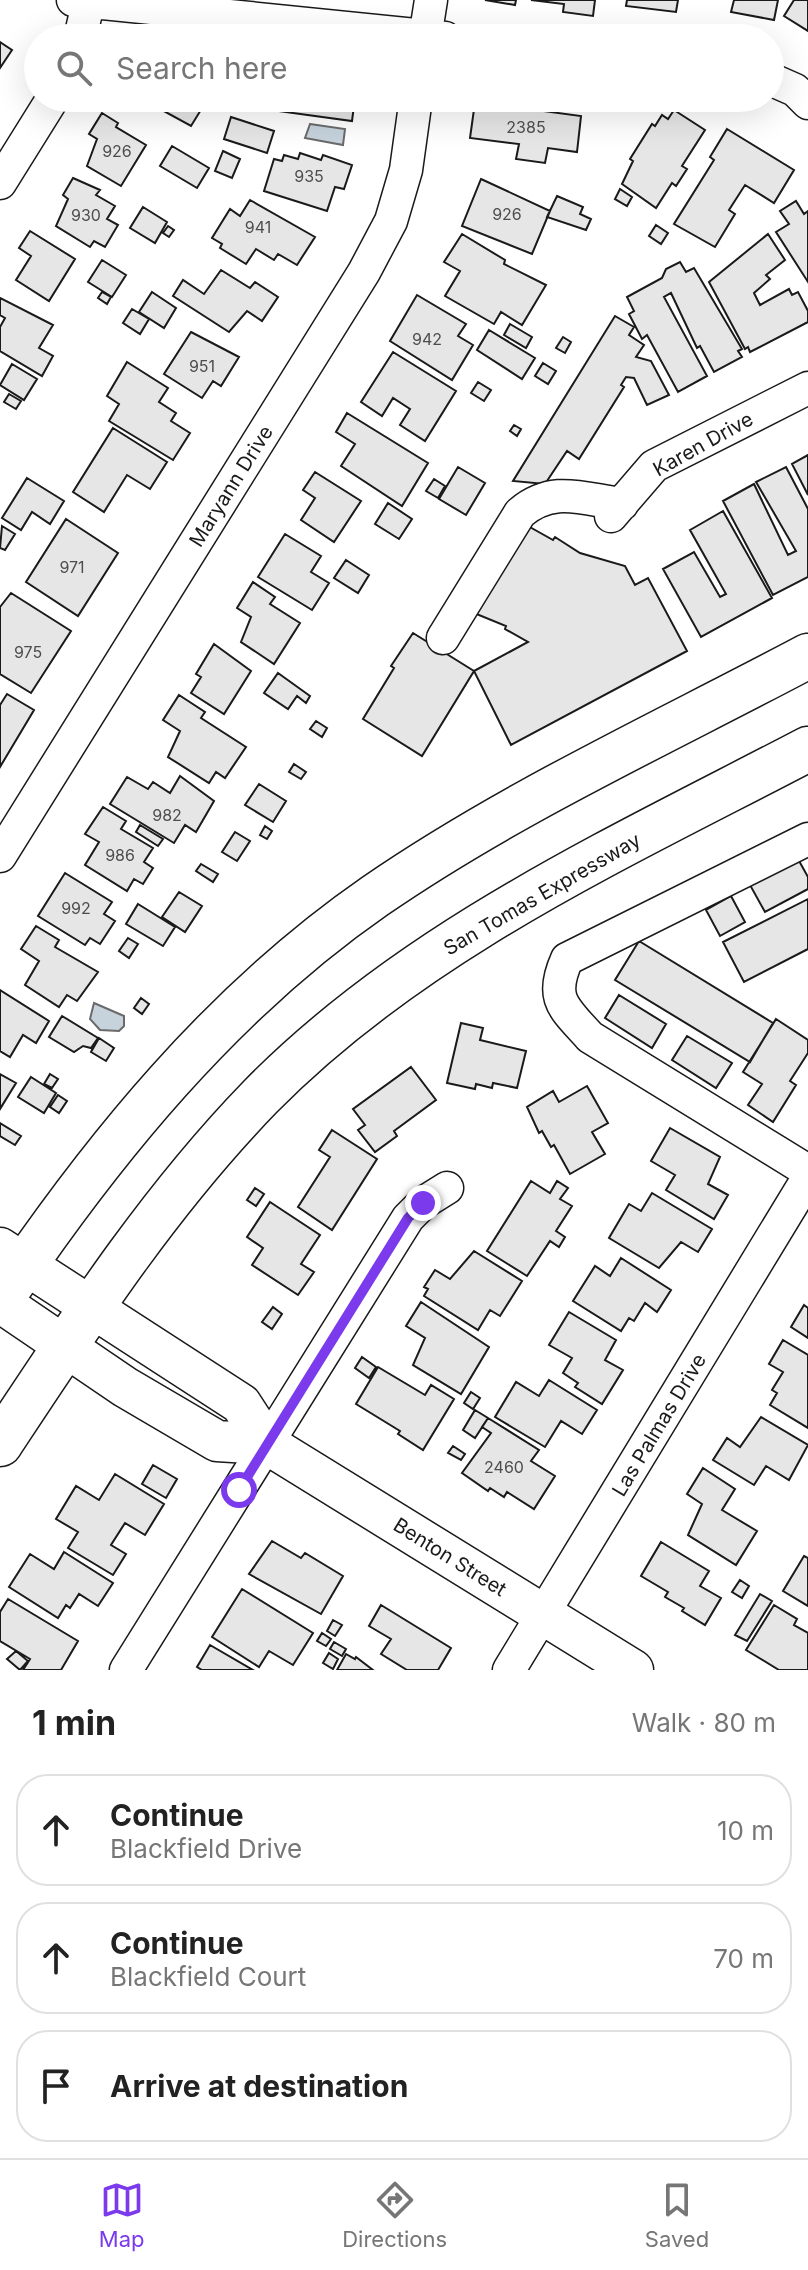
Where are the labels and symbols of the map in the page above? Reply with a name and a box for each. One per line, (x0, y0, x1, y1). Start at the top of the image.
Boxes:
house number: 2385 (506, 117, 546, 137)
house number: 926 (102, 141, 132, 161)
house number: 935 (294, 166, 324, 186)
house number: 926 (492, 204, 522, 224)
house number: 930 (71, 205, 101, 225)
house number: 941 (245, 217, 271, 237)
house number: 942 (412, 329, 442, 349)
house number: 951 (189, 356, 215, 376)
street label: Karen Drive (649, 407, 757, 481)
street label: Maryann Drive (184, 421, 278, 551)
house number: 971 (59, 557, 85, 577)
house number: 975 (14, 642, 42, 662)
house number: 982 (152, 805, 182, 825)
street label: San Tomas Expressway (439, 828, 645, 960)
house number: 986 (105, 845, 135, 865)
house number: 992 (61, 898, 91, 918)
route end (405, 1185, 441, 1221)
street label: Las Palmas Drive (607, 1349, 711, 1501)
house number: 2460 (484, 1457, 524, 1477)
route start (221, 1472, 257, 1508)
street label: Benton Street (389, 1513, 511, 1602)

